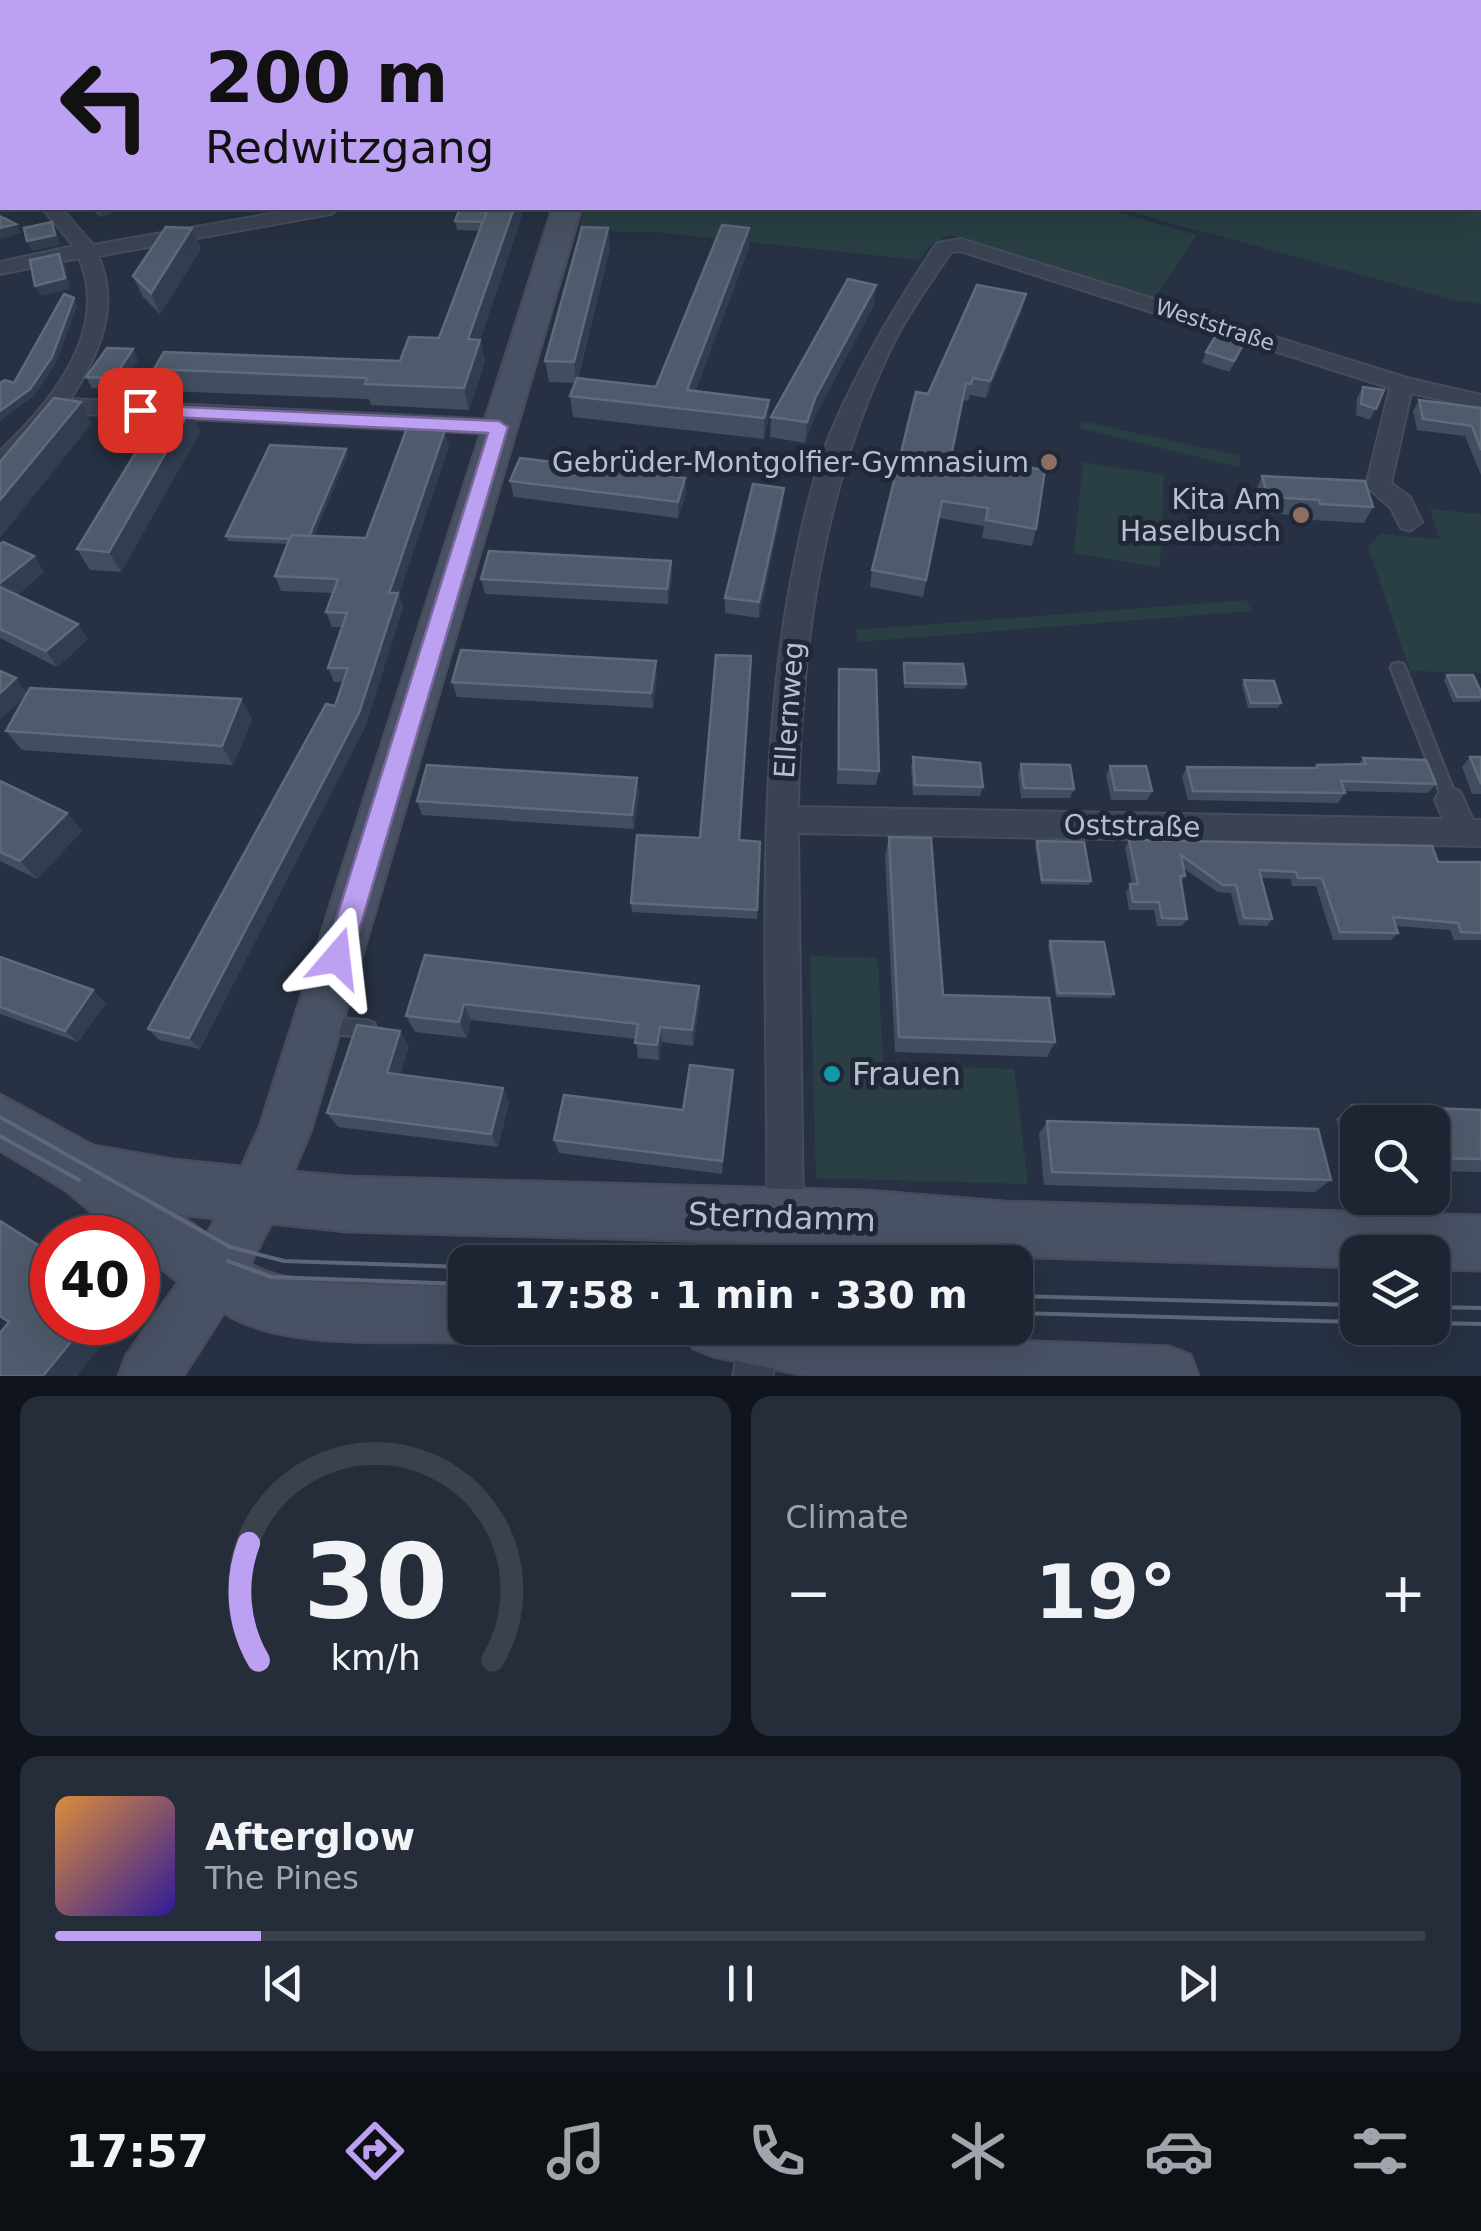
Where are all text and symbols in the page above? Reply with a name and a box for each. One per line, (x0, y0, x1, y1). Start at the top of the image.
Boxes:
text: 200 m (205, 37, 448, 119)
icon: left (40, 40, 170, 170)
text: Redwitzgang (205, 121, 494, 174)
street label: Weststraße (1152, 294, 1278, 356)
pin (98, 368, 183, 453)
icon: arrive (113, 383, 168, 438)
place label: Gebrüder-Montgolfier-Gymnasium (552, 446, 1029, 479)
marker: Gebrüder-Montgolfier-Gymnasium (1038, 451, 1060, 473)
place label: Kita Am Haselbusch (1120, 483, 1281, 548)
marker: Kita Am Haselbusch (1290, 504, 1312, 526)
street label: Ellernweg (768, 640, 810, 780)
street label: Oststraße (1063, 808, 1201, 844)
position arrow (285, 906, 389, 1010)
place label: Frauen (852, 1055, 961, 1093)
marker: Frauen (821, 1063, 843, 1085)
map controls (1340, 1105, 1450, 1345)
button: search (1340, 1105, 1450, 1215)
street label: Sterndamm (688, 1195, 876, 1239)
speed limit sign: 40 (30, 1215, 160, 1345)
button: layers (1340, 1235, 1450, 1345)
text: 17:58 · 1 min · 330 m (513, 1273, 968, 1317)
text: Climate (786, 1498, 909, 1536)
text: 30 (303, 1521, 448, 1643)
text: 19° (1035, 1548, 1177, 1636)
text: − (786, 1561, 832, 1625)
text: + (1380, 1561, 1426, 1625)
text: km/h (330, 1637, 420, 1678)
text: Afterglow (205, 1815, 415, 1859)
text: The Pines (205, 1859, 359, 1897)
icon: previous (256, 1956, 311, 2011)
icon: pause (713, 1956, 768, 2011)
icon: next (1170, 1956, 1225, 2011)
icon: directions (340, 2116, 410, 2186)
icon: music (541, 2116, 611, 2186)
icon: phone (742, 2116, 812, 2186)
icon: climate (943, 2116, 1013, 2186)
icon: car (1144, 2116, 1214, 2186)
icon: filters (1345, 2116, 1415, 2186)
text: 17:57 (66, 2125, 209, 2178)

